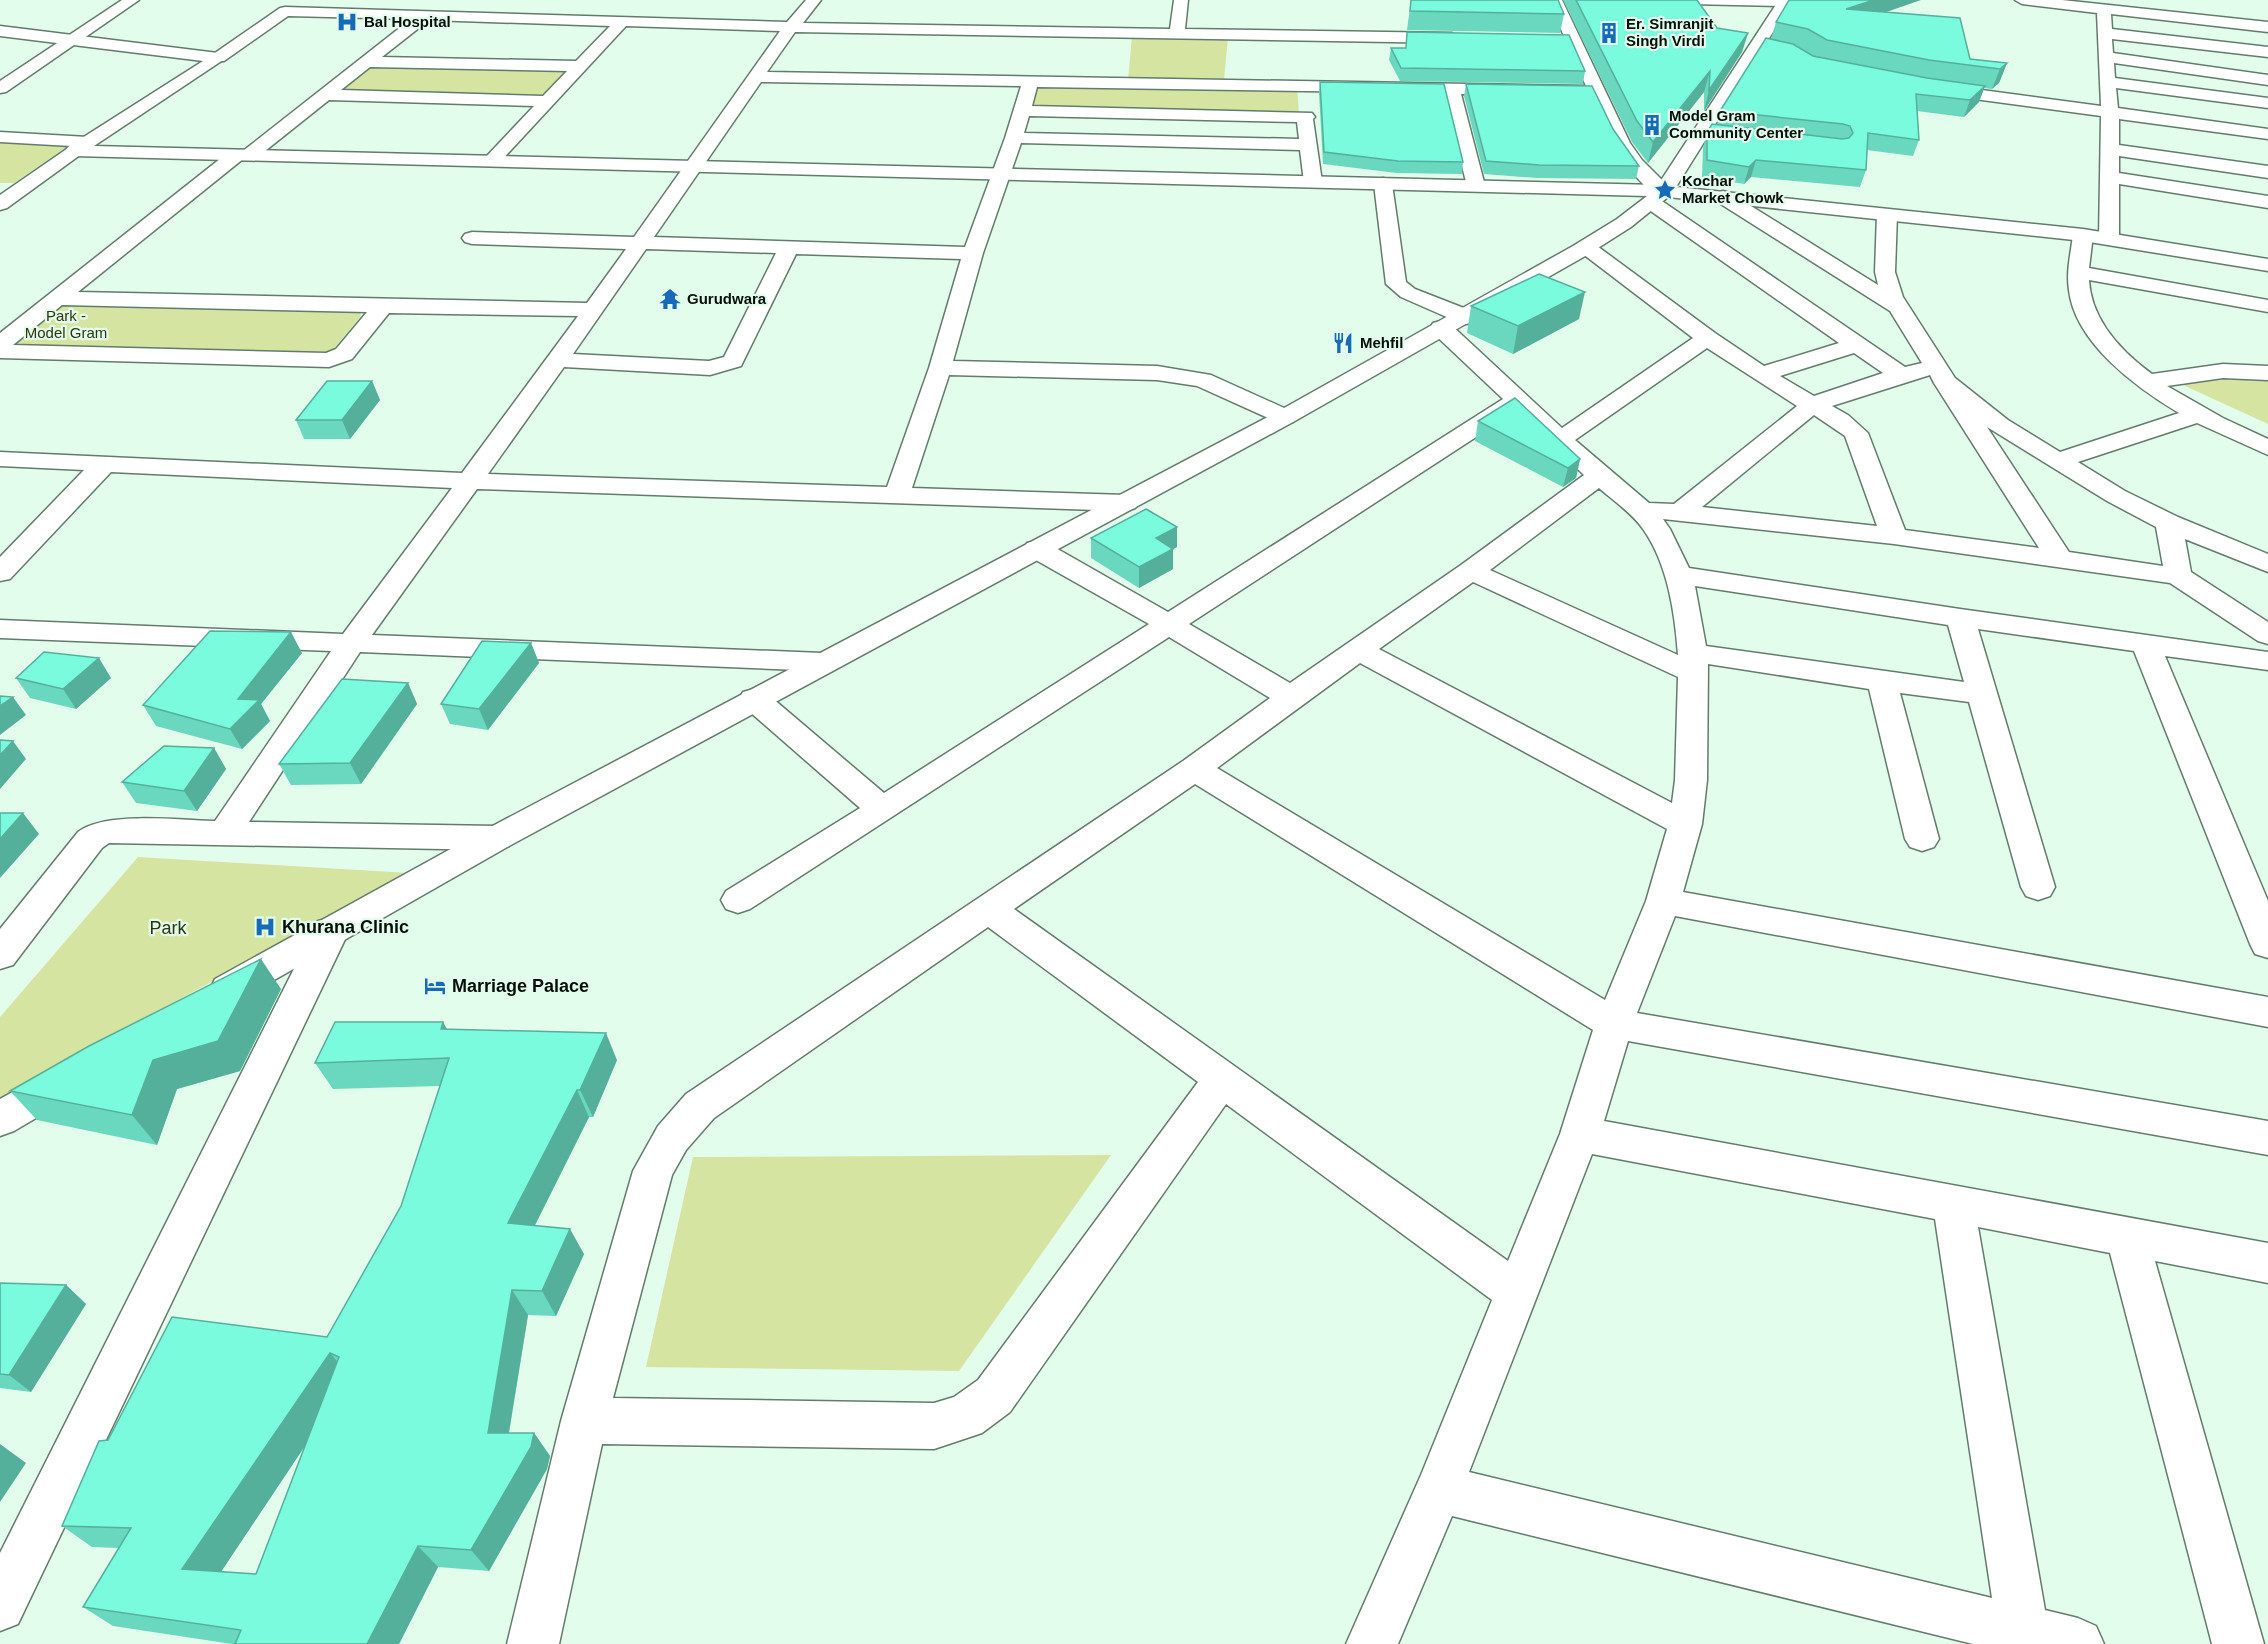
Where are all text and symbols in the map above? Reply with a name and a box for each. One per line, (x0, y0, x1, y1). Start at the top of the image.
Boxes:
hospital icon: Bal Hospital (335, 10, 359, 34)
place label: Bal Hospital (364, 13, 451, 30)
place label: Er. Simranjit Singh Virdi (1626, 15, 1714, 49)
building icon: Er. Simranjit Singh Virdi (1597, 21, 1621, 45)
place label: Model Gram Community Center (1669, 107, 1803, 141)
building icon: Model Gram Community Center (1640, 113, 1664, 137)
place label: Kochar Market Chowk (1682, 172, 1784, 206)
place icon: Kochar Market Chowk (1653, 178, 1677, 202)
temple icon: Gurudwara (658, 287, 682, 311)
place label: Gurudwara (687, 290, 767, 307)
park label: Park - Model Gram (25, 307, 107, 341)
restaurant icon: Mehfil (1331, 331, 1355, 355)
place label: Mehfil (1360, 334, 1403, 351)
hospital icon: Khurana Clinic (253, 915, 277, 939)
place label: Khurana Clinic (282, 917, 409, 937)
park label: Park (149, 918, 188, 938)
hotel icon: Marriage Palace (423, 974, 447, 998)
place label: Marriage Palace (452, 976, 589, 996)

